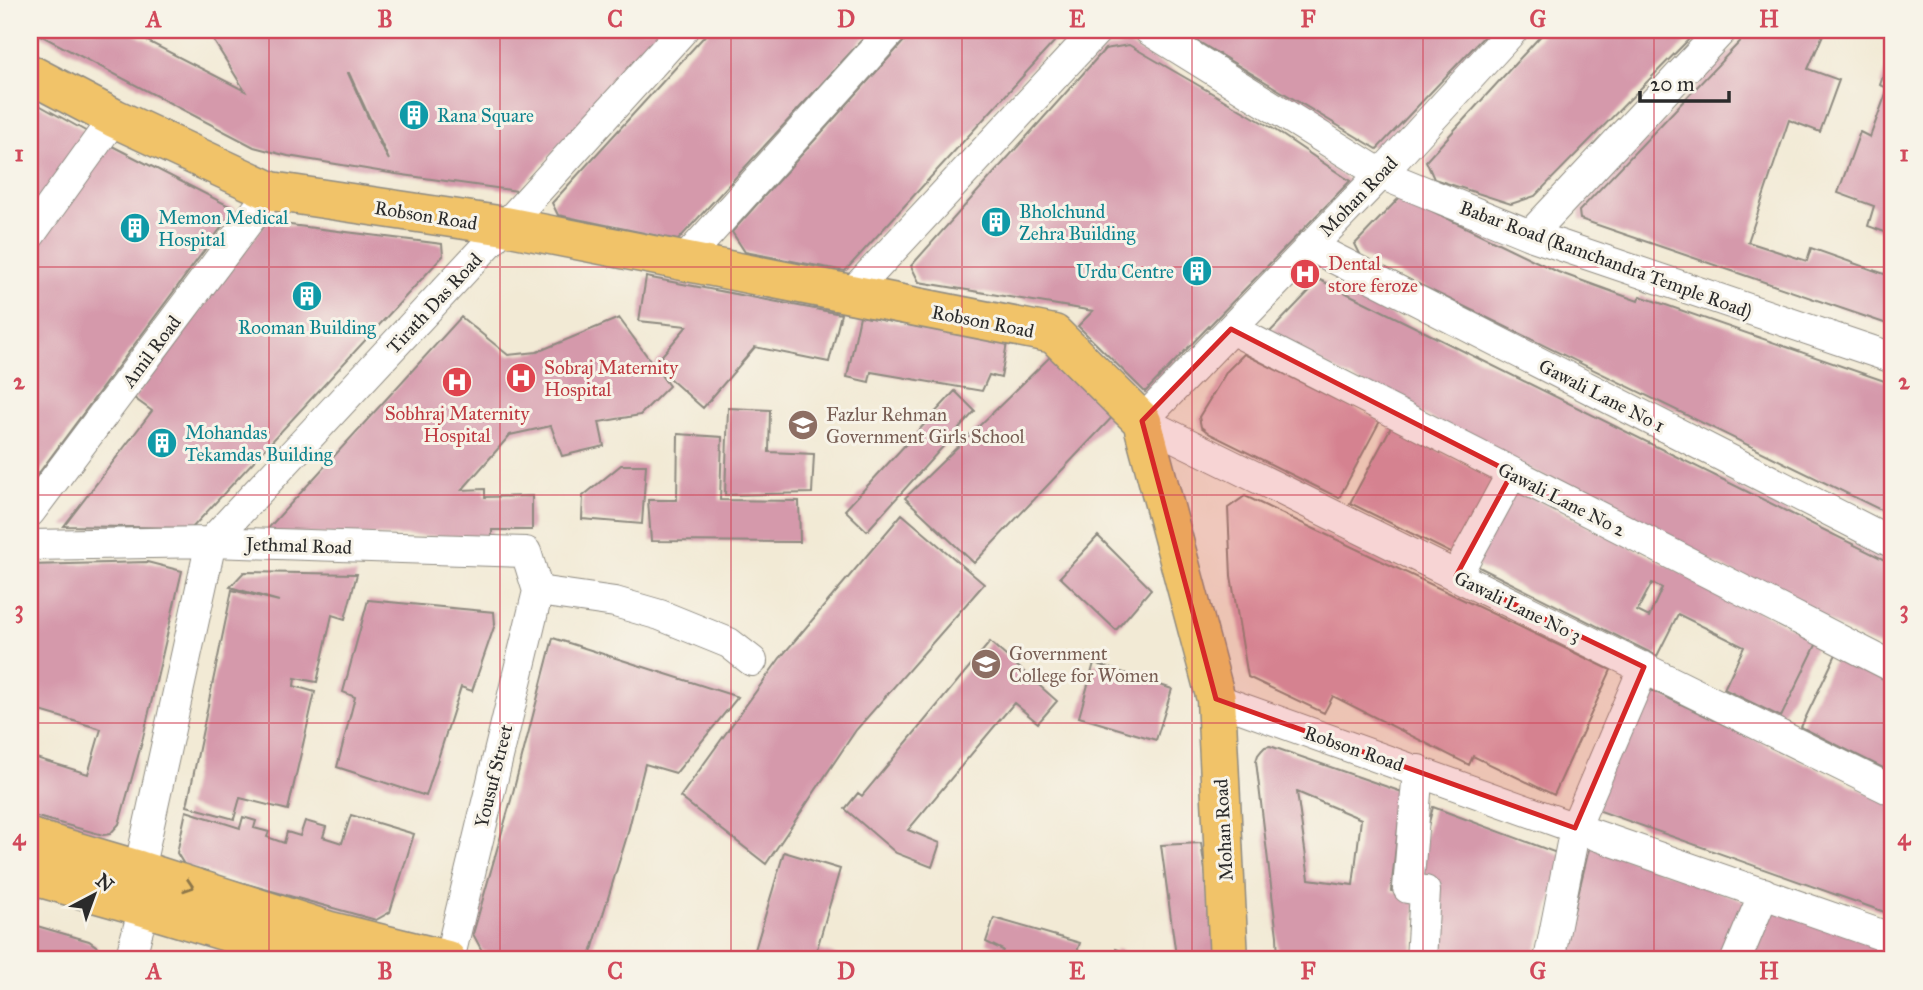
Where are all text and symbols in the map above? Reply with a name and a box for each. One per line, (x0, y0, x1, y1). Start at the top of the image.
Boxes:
text: A (144, 5, 162, 33)
text: B (377, 5, 393, 33)
text: C (607, 5, 623, 33)
text: D (837, 5, 855, 33)
text: E (1069, 5, 1086, 33)
text: F (1300, 5, 1316, 33)
text: G (1530, 5, 1547, 33)
text: H (1759, 5, 1779, 33)
scale bar (1640, 60, 1729, 104)
text: 20 m (1650, 71, 1695, 97)
building icon: Rana Square (397, 98, 431, 132)
place label: Rana Square (437, 104, 534, 128)
text: 1 (14, 139, 24, 167)
text: 1 (1899, 139, 1909, 167)
street label: Mohan Road (1315, 151, 1403, 241)
street label: Robson Road (373, 196, 479, 235)
street label: Babar Road (Ramchandra Temple Road) (1456, 196, 1755, 324)
place label: Bholchund Zehra Building (1019, 200, 1136, 246)
building icon: Bholchund Zehra Building (979, 205, 1013, 239)
place label: Memon Medical Hospital (158, 206, 289, 251)
building icon: Memon Medical Hospital (118, 211, 152, 245)
street label: Tirath Das Road (382, 248, 487, 358)
place label: Dental store feroze (1328, 252, 1418, 297)
building icon: Urdu Centre (1180, 254, 1214, 288)
hospital icon: Dental store feroze (1288, 257, 1322, 291)
place label: Urdu Centre (1076, 260, 1174, 283)
building icon: Rooman Building (290, 279, 324, 313)
street label: Robson Road (930, 300, 1036, 343)
street label: Amil Road (116, 311, 186, 392)
place label: Rooman Building (238, 316, 376, 340)
street label: Gawali Lane No 1 (1535, 354, 1669, 437)
place label: Sobraj Maternity Hospital (544, 356, 679, 401)
hospital icon: Sobraj Maternity Hospital (504, 361, 538, 395)
hospital icon: Sobhraj Maternity Hospital (440, 365, 474, 399)
text: 2 (13, 367, 25, 395)
text: 2 (1898, 367, 1910, 395)
place label: Sobhraj Maternity Hospital (385, 402, 530, 447)
place label: Fazlur Rehman Government Girls School (826, 403, 1026, 448)
school or university icon: Fazlur Rehman Government Girls School (786, 408, 820, 442)
place label: Mohandas Tekamdas Building (185, 421, 333, 467)
building icon: Mohandas Tekamdas Building (145, 426, 179, 460)
street label: Gawali Lane No 2 (1494, 457, 1630, 542)
street label: Jethmal Road (243, 532, 353, 560)
street label: Gawali Lane No 3 (1451, 566, 1585, 647)
text: 3 (14, 595, 24, 624)
text: 3 (1899, 595, 1909, 624)
place label: Government College for Women (1009, 642, 1159, 688)
school or university icon: Government College for Women (969, 647, 1003, 681)
street label: Robson Road (1301, 721, 1407, 776)
street label: Yousuf Street (470, 722, 517, 830)
street label: Mohan Road (1209, 778, 1238, 882)
text: 4 (13, 823, 27, 851)
text: 4 (1898, 823, 1912, 851)
north arrow (60, 860, 130, 930)
text: N (91, 869, 118, 897)
one-way arrow (183, 877, 195, 892)
text: A (144, 957, 162, 985)
text: B (377, 957, 393, 985)
text: C (607, 957, 623, 985)
text: D (837, 957, 855, 985)
text: E (1069, 957, 1086, 985)
text: F (1300, 957, 1316, 985)
text: G (1530, 957, 1547, 985)
text: H (1759, 957, 1779, 985)

